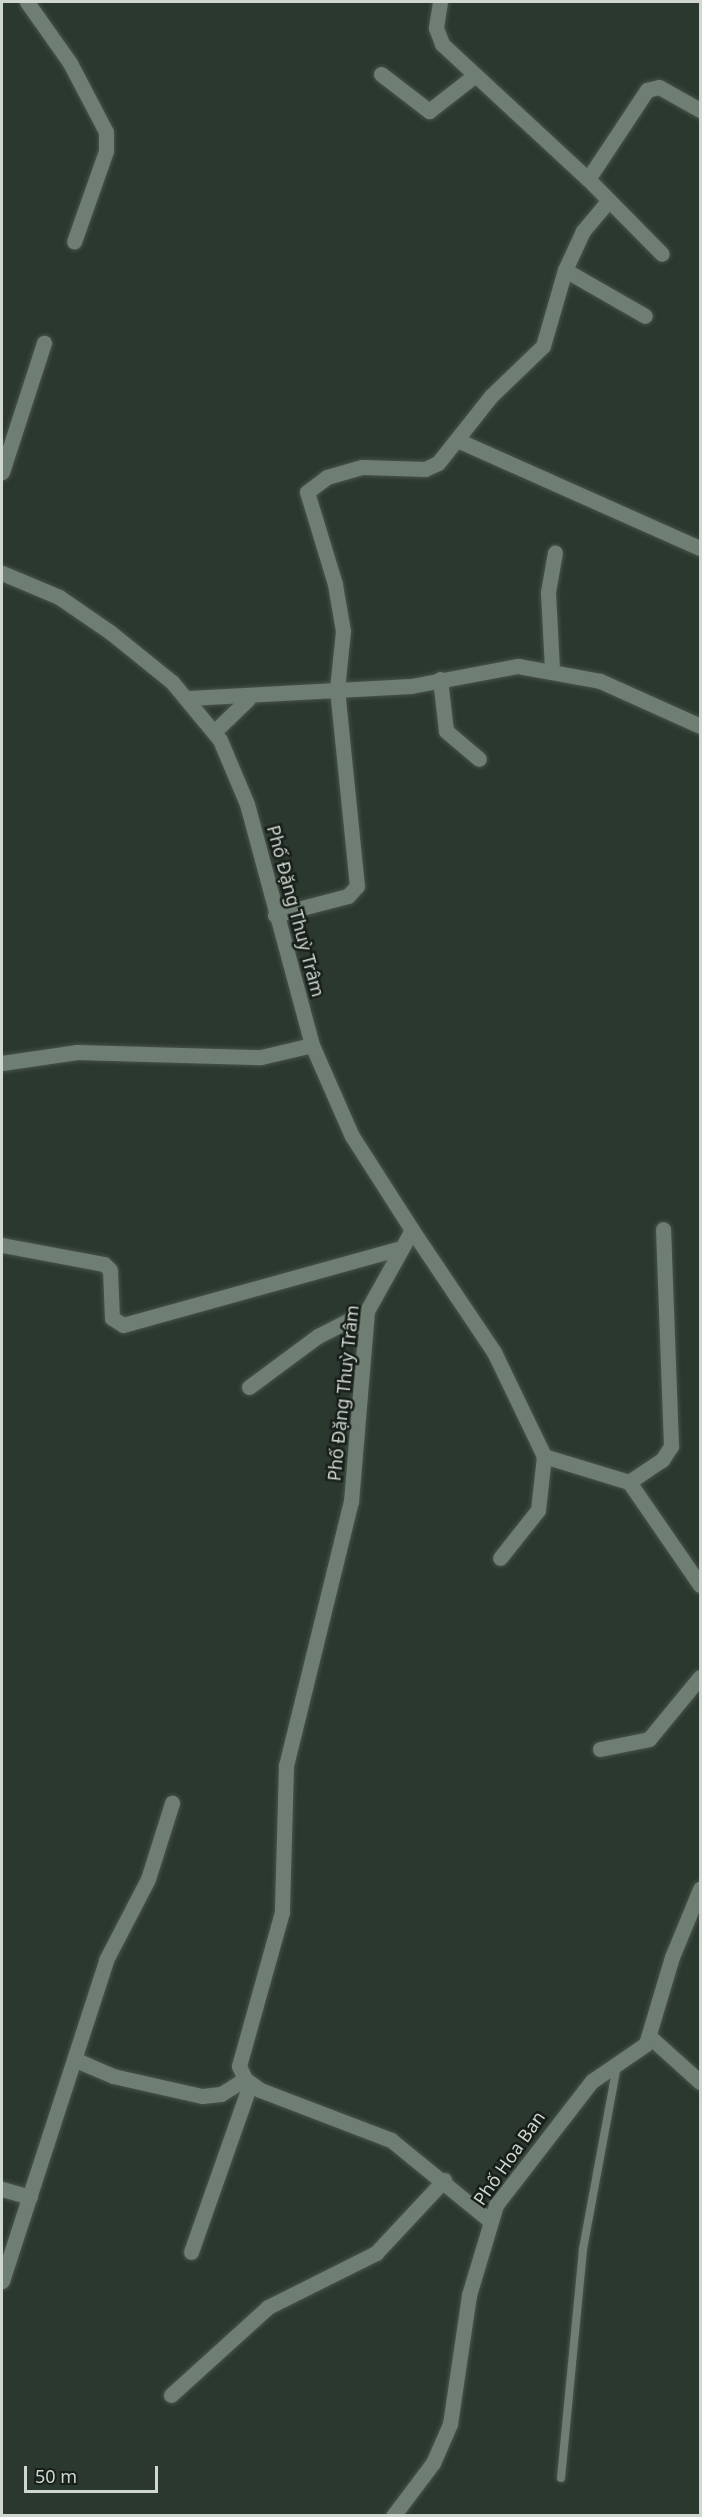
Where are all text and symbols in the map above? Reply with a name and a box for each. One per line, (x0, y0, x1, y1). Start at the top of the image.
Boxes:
street label: Phố Đặng Thuỳ Trâm (263, 823, 329, 999)
street label: Phố Đặng Thuỳ Trâm (323, 1304, 363, 1482)
street label: Phố Hoa Ban (469, 2107, 549, 2209)
scale bar (27, 2454, 160, 2492)
text: 50 m (35, 2464, 77, 2488)

